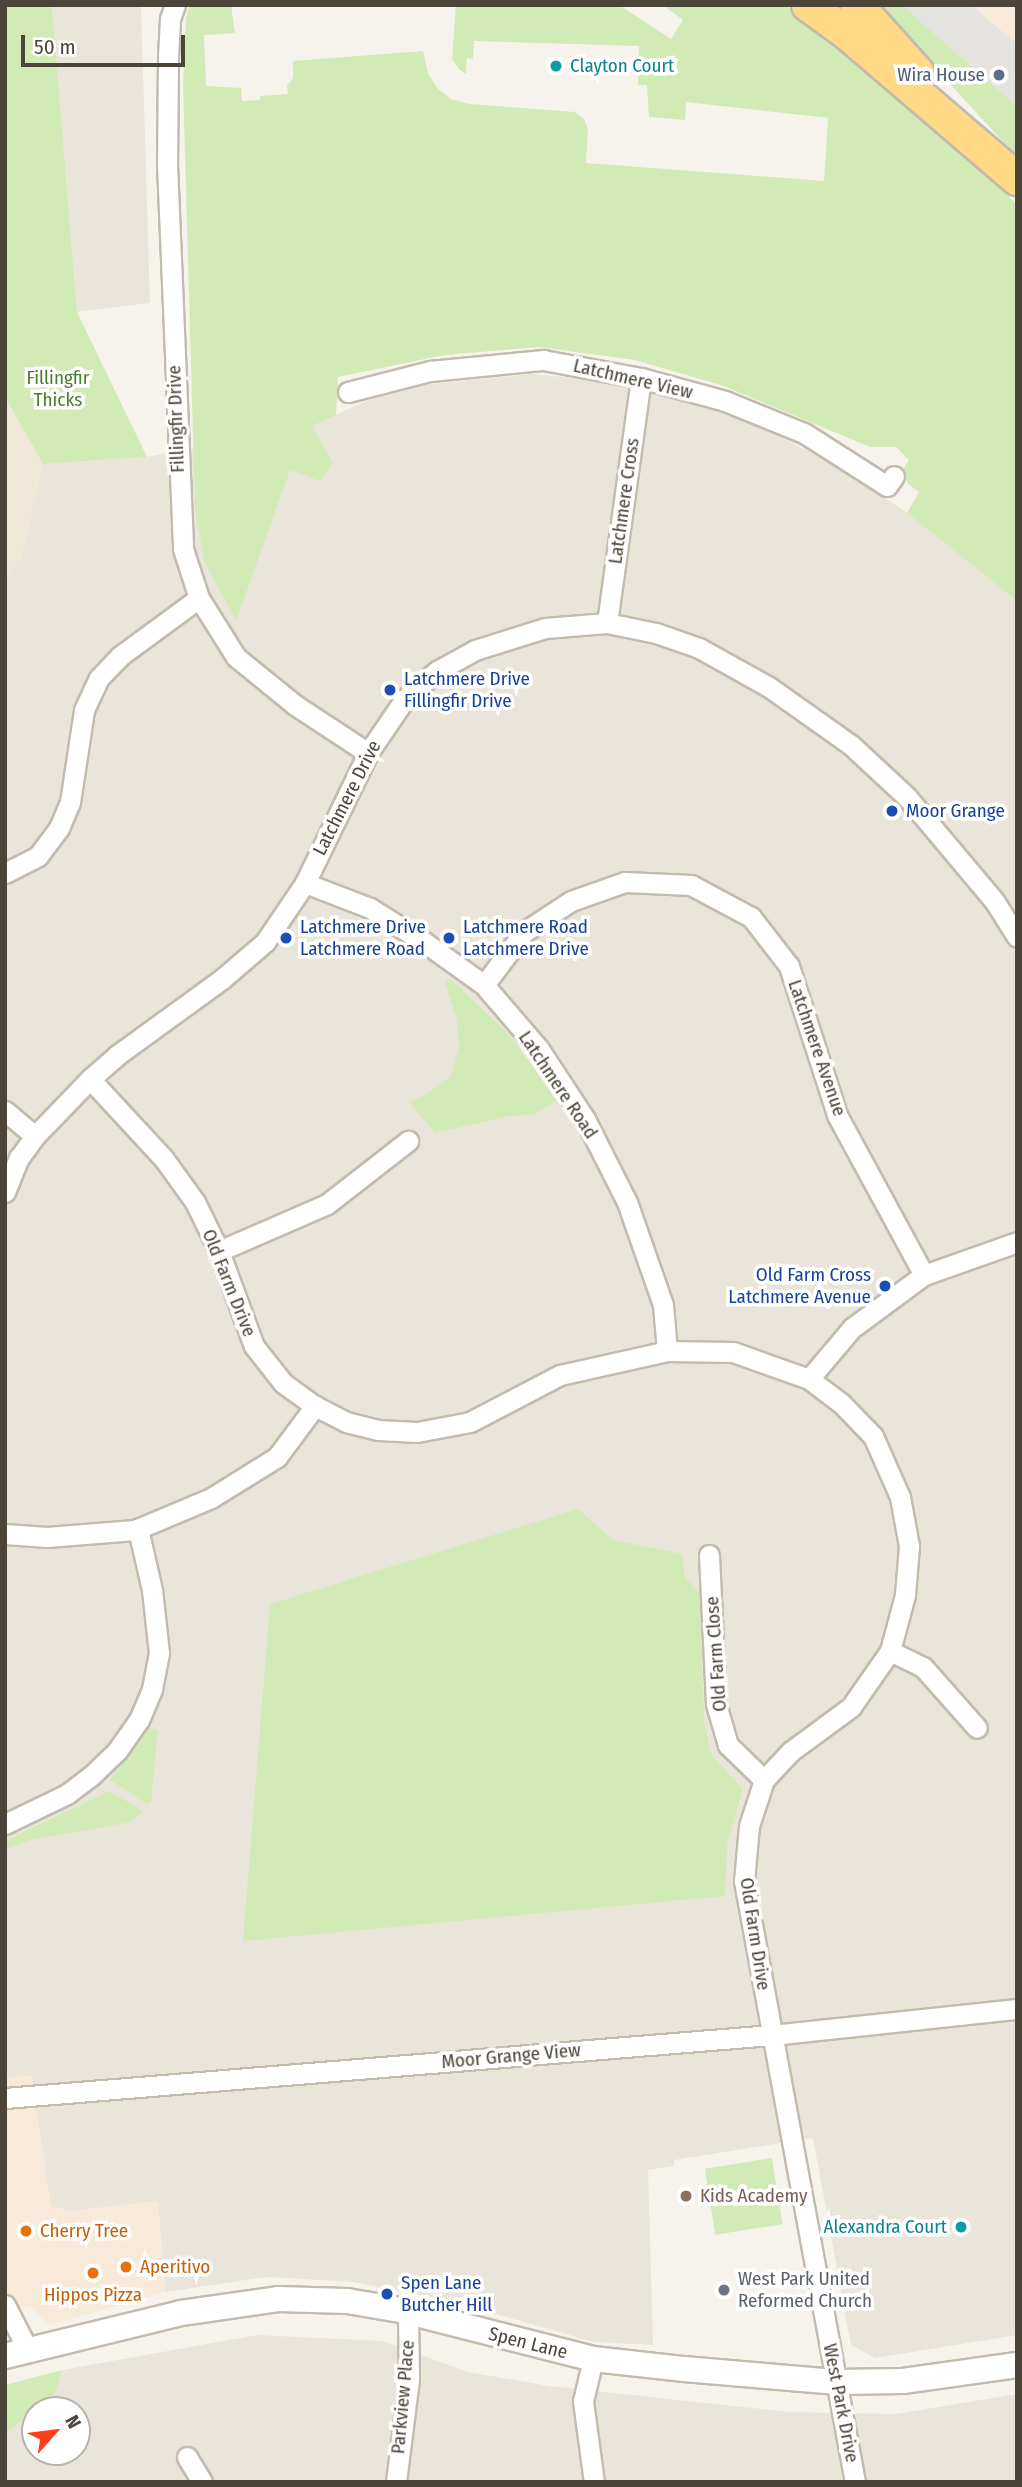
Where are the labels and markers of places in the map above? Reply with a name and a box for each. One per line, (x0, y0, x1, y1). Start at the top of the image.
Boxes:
place label: Clayton Court (570, 55, 674, 77)
marker: Clayton Court (548, 58, 564, 74)
place label: Wira House (897, 64, 985, 86)
marker: Wira House (991, 67, 1007, 83)
place label: Latchmere Drive Fillingfir Drive (404, 668, 530, 712)
marker: Latchmere Drive Fillingfir Drive (382, 682, 398, 698)
place label: Moor Grange (906, 800, 1005, 822)
marker: Moor Grange (884, 803, 900, 819)
place label: Latchmere Drive Latchmere Road (300, 916, 426, 960)
place label: Latchmere Road Latchmere Drive (463, 916, 589, 960)
marker: Latchmere Drive Latchmere Road (278, 930, 294, 946)
marker: Latchmere Road Latchmere Drive (441, 930, 457, 946)
place label: Old Farm Cross Latchmere Avenue (728, 1264, 871, 1308)
marker: Old Farm Cross Latchmere Avenue (877, 1278, 893, 1294)
place label: Kids Academy (700, 2185, 807, 2207)
marker: Kids Academy (678, 2188, 694, 2204)
place label: Alexandra Court (823, 2216, 947, 2238)
marker: Alexandra Court (953, 2219, 969, 2235)
place label: Cherry Tree (40, 2220, 128, 2242)
marker: Cherry Tree (18, 2223, 34, 2239)
place label: Aperitivo (140, 2256, 210, 2278)
marker: Aperitivo (118, 2259, 134, 2275)
marker: Hippos Pizza (85, 2265, 101, 2281)
place label: West Park United Reformed Church (738, 2268, 872, 2312)
place label: Spen Lane Butcher Hill (401, 2272, 492, 2316)
marker: West Park United Reformed Church (716, 2282, 732, 2298)
place label: Hippos Pizza (44, 2284, 142, 2306)
marker: Spen Lane Butcher Hill (379, 2286, 395, 2302)

